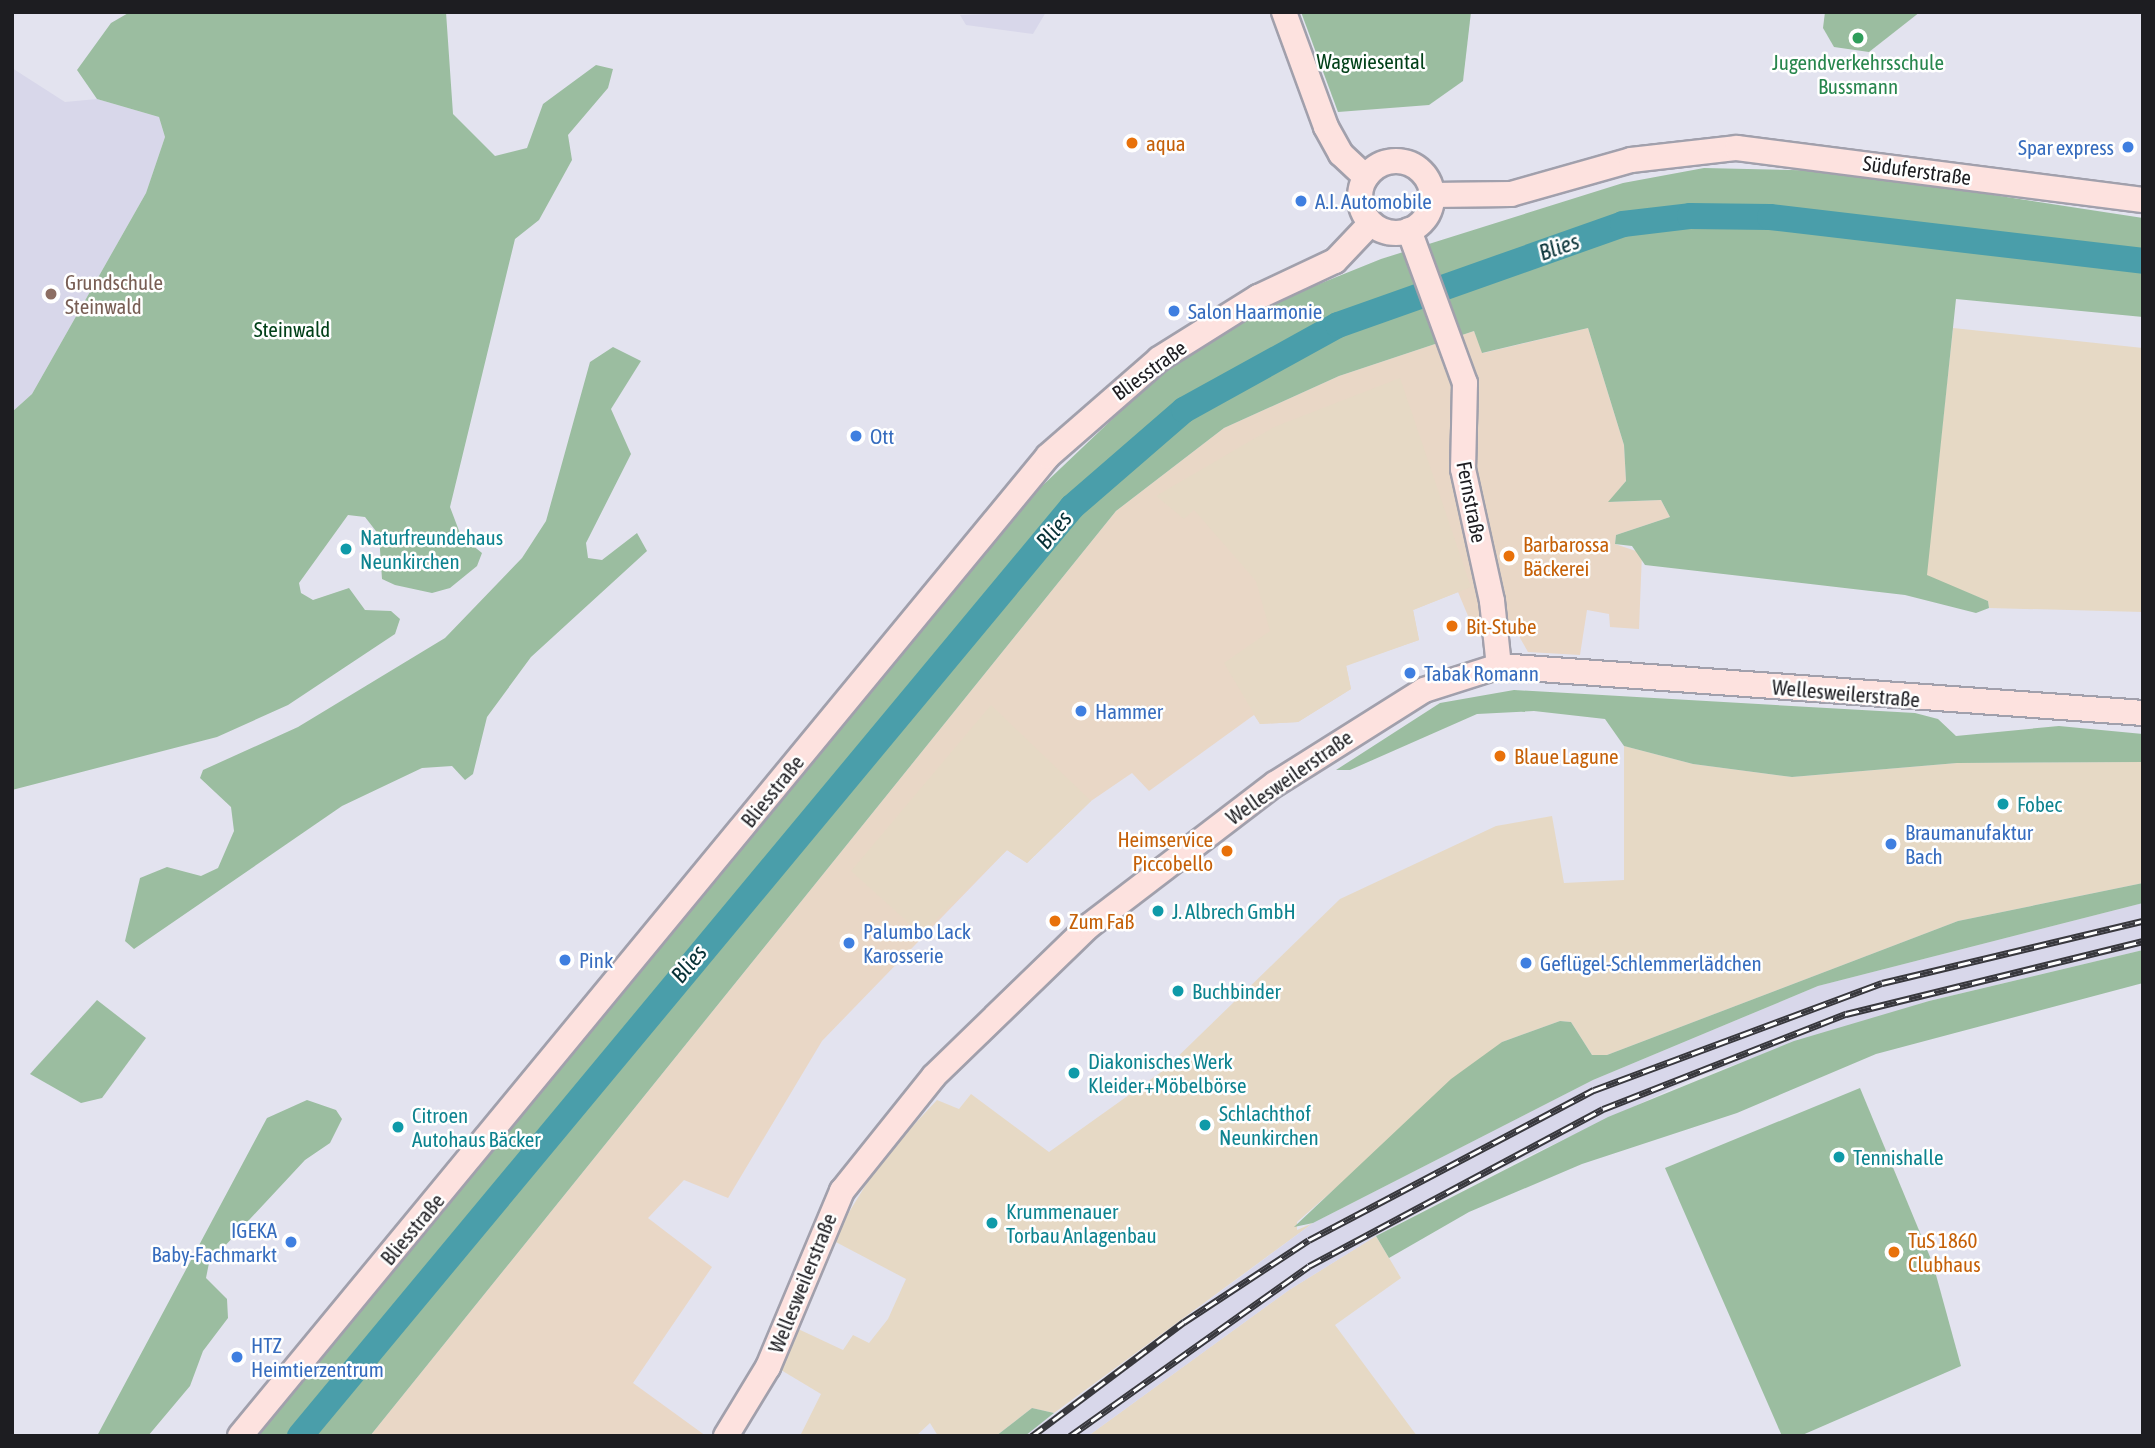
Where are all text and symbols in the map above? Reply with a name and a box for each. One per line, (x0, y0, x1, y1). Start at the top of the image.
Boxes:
marker: Jugendverkehrsschule Bussmann (1850, 30, 1866, 46)
park label: Wagwiesental (1317, 48, 1425, 74)
place label: Jugendverkehrsschule Bussmann (1772, 49, 1944, 99)
place label: aqua (1146, 130, 1186, 156)
place label: Spar express (2018, 134, 2114, 160)
marker: aqua (1124, 135, 1140, 151)
marker: Spar express (2120, 139, 2136, 155)
street label: Süduferstraße (1861, 150, 1973, 190)
place label: A.I. Automobile (1315, 188, 1432, 214)
marker: A.I. Automobile (1293, 193, 1309, 209)
water label: Blies (1535, 227, 1583, 267)
place label: Grundschule Steinwald (65, 269, 163, 319)
marker: Grundschule Steinwald (43, 286, 59, 302)
place label: Salon Haarmonie (1188, 298, 1322, 324)
marker: Salon Haarmonie (1166, 303, 1182, 319)
park label: Steinwald (254, 316, 330, 342)
street label: Bliesstraße (1107, 335, 1191, 405)
place label: Ott (870, 423, 894, 449)
marker: Ott (848, 428, 864, 444)
street label: Fernstraße (1452, 459, 1492, 545)
water label: Blies (1030, 505, 1078, 555)
place label: Naturfreundehaus Neunkirchen (360, 524, 503, 574)
place label: Barbarossa Bäckerei (1523, 531, 1609, 581)
marker: Naturfreundehaus Neunkirchen (338, 541, 354, 557)
marker: Barbarossa Bäckerei (1501, 548, 1517, 564)
place label: Bit-Stube (1466, 613, 1537, 639)
marker: Bit-Stube (1444, 618, 1460, 634)
place label: Tabak Romann (1424, 660, 1539, 686)
marker: Tabak Romann (1402, 665, 1418, 681)
street label: Wellesweilerstraße (1771, 674, 1921, 712)
place label: Hammer (1095, 698, 1163, 724)
marker: Hammer (1073, 703, 1089, 719)
street label: Wellesweilerstraße (1221, 724, 1357, 830)
place label: Blaue Lagune (1514, 743, 1619, 769)
marker: Blaue Lagune (1492, 748, 1508, 764)
street label: Bliesstraße (735, 750, 809, 832)
place label: Fobec (2017, 791, 2062, 817)
marker: Fobec (1995, 796, 2011, 812)
place label: Braumanufaktur Bach (1905, 819, 2033, 869)
place label: Heimservice Piccobello (1117, 826, 1213, 876)
marker: Braumanufaktur Bach (1883, 836, 1899, 852)
marker: Heimservice Piccobello (1219, 843, 1235, 859)
place label: J. Albrech GmbH (1172, 898, 1296, 924)
marker: J. Albrech GmbH (1150, 903, 1166, 919)
place label: Zum Faß (1069, 908, 1134, 934)
marker: Zum Faß (1047, 913, 1063, 929)
place label: Palumbo Lack Karosserie (863, 918, 971, 968)
marker: Palumbo Lack Karosserie (841, 935, 857, 951)
water label: Blies (665, 939, 713, 989)
place label: Pink (579, 947, 613, 973)
place label: Geflügel-Schlemmerlädchen (1540, 950, 1762, 976)
marker: Pink (557, 952, 573, 968)
marker: Geflügel-Schlemmerlädchen (1518, 955, 1534, 971)
place label: Buchbinder (1192, 978, 1281, 1004)
marker: Buchbinder (1170, 983, 1186, 999)
place label: Diakonisches Werk Kleider+Möbelbörse (1088, 1048, 1247, 1098)
marker: Diakonisches Werk Kleider+Möbelbörse (1066, 1065, 1082, 1081)
place label: Schlachthof Neunkirchen (1219, 1100, 1319, 1150)
place label: Citroen Autohaus Bäcker (412, 1102, 541, 1152)
marker: Schlachthof Neunkirchen (1197, 1117, 1213, 1133)
marker: Citroen Autohaus Bäcker (390, 1119, 406, 1135)
place label: Tennishalle (1853, 1144, 1944, 1170)
marker: Tennishalle (1831, 1149, 1847, 1165)
street label: Bliesstraße (375, 1188, 449, 1270)
place label: Krummenauer Torbau Anlagenbau (1006, 1198, 1157, 1248)
street label: Wellesweilerstraße (763, 1210, 841, 1356)
marker: Krummenauer Torbau Anlagenbau (984, 1215, 1000, 1231)
place label: IGEKA Baby-Fachmarkt (152, 1217, 277, 1267)
place label: TuS 1860 Clubhaus (1908, 1227, 1981, 1277)
marker: IGEKA Baby-Fachmarkt (283, 1234, 299, 1250)
marker: TuS 1860 Clubhaus (1886, 1244, 1902, 1260)
place label: HTZ Heimtierzentrum (251, 1332, 384, 1382)
marker: HTZ Heimtierzentrum (229, 1349, 245, 1365)

